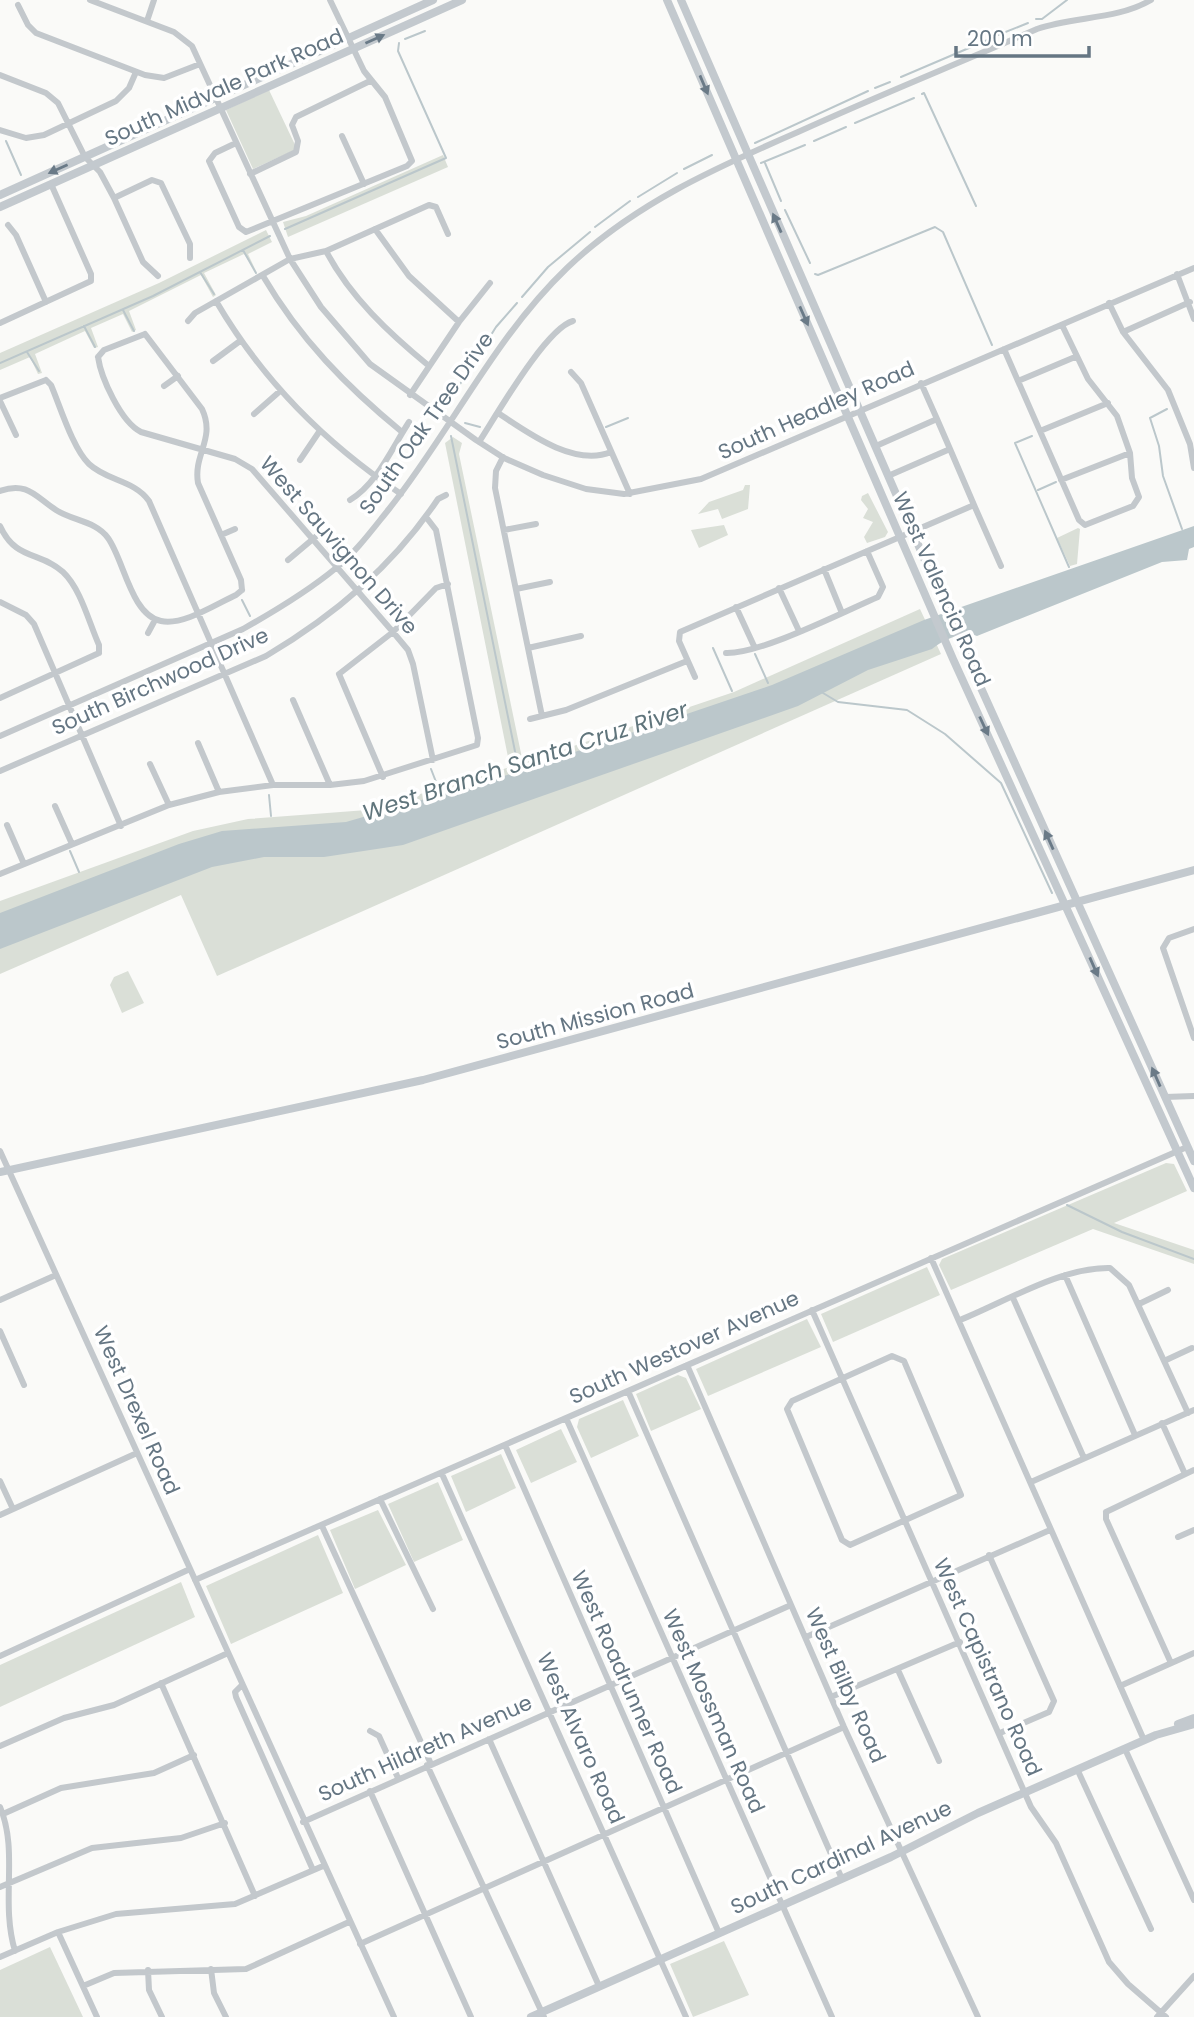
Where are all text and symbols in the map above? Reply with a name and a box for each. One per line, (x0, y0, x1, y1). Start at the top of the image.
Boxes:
scale bar (956, 14, 1089, 58)
street label: South Midvale Park Road (100, 21, 348, 153)
text: 200 m (967, 24, 1033, 53)
one-way arrow (365, 33, 385, 45)
one-way arrow (698, 75, 710, 95)
one-way arrow (48, 164, 69, 175)
one-way arrow (771, 212, 782, 233)
one-way arrow (799, 306, 810, 327)
street label: South Oak Tree Drive (352, 326, 500, 520)
street label: South Headley Road (713, 354, 919, 466)
street label: West Sauvignon Drive (253, 450, 425, 640)
street label: West Valencia Road (886, 487, 998, 691)
street label: South Birchwood Drive (47, 620, 273, 742)
water label: West Branch Santa Cruz River (358, 693, 693, 829)
one-way arrow (978, 716, 990, 736)
one-way arrow (1043, 829, 1054, 850)
one-way arrow (1088, 957, 1100, 977)
street label: South Mission Road (493, 976, 697, 1056)
one-way arrow (1150, 1066, 1161, 1087)
street label: South Westover Avenue (565, 1283, 803, 1411)
street label: West Drexel Road (87, 1321, 187, 1499)
street label: West Capistrano Road (927, 1554, 1049, 1780)
street label: West Roadrunner Road (565, 1566, 689, 1798)
street label: West Bilby Road (799, 1603, 893, 1767)
street label: West Mossman Road (656, 1604, 772, 1818)
street label: West Alvaro Road (530, 1648, 632, 1828)
street label: South Hildreth Avenue (313, 1688, 537, 1808)
street label: South Cardinal Avenue (726, 1793, 956, 1921)

